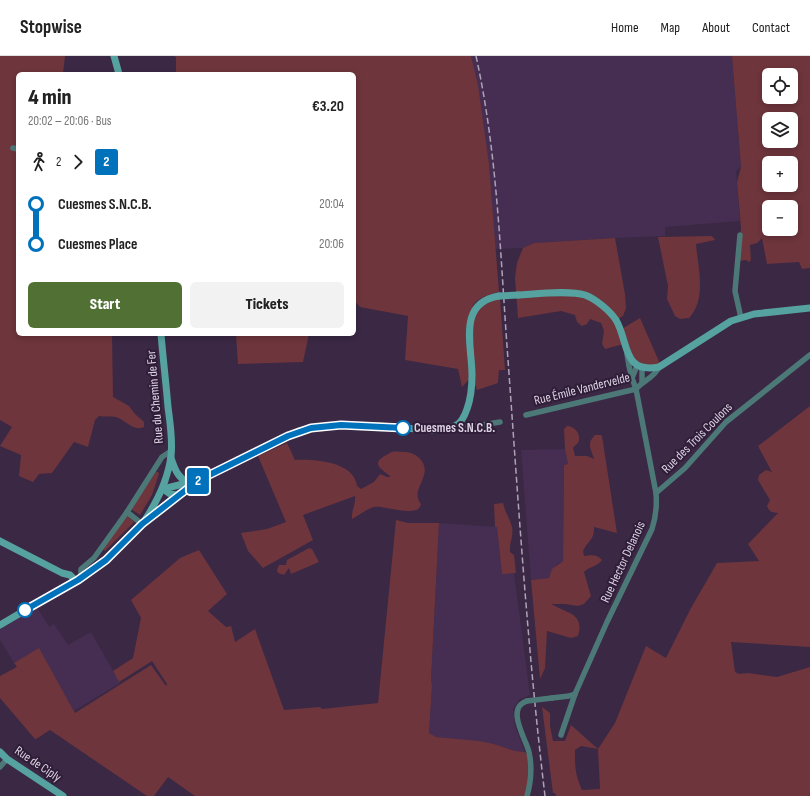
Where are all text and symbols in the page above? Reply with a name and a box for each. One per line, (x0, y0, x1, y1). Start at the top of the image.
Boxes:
text: Stopwise (20, 16, 82, 39)
text: Home (611, 19, 639, 36)
text: Map (661, 19, 680, 36)
text: About (702, 19, 730, 36)
text: Contact (752, 19, 790, 36)
map controls (762, 68, 798, 236)
button: locate (762, 68, 798, 104)
text: 4 min (28, 84, 72, 111)
text: €3.20 (312, 97, 344, 116)
button: layers (762, 112, 798, 148)
text: 20:02 – 20:06 · Bus (28, 113, 112, 129)
icon: walk (28, 151, 50, 173)
icon: forward (67, 151, 89, 173)
text: 2 (103, 153, 110, 170)
text: 2 (56, 154, 61, 170)
button: + (762, 156, 798, 192)
text: Cuesmes S.N.C.B. (58, 195, 152, 214)
text: 20:04 (319, 196, 344, 212)
button: − (762, 200, 798, 236)
text: Cuesmes Place (58, 235, 137, 254)
text: 20:06 (319, 236, 344, 252)
button: Start (28, 282, 182, 328)
button: Tickets (190, 282, 344, 328)
street label: Rue du Chemin de Fer (143, 349, 167, 444)
street label: Rue Émile Vandervelde (532, 369, 632, 409)
street label: Rue des Trois Coulons (658, 399, 736, 477)
marker: Cuesmes S.N.C.B. (395, 420, 411, 436)
place label: Cuesmes S.N.C.B. (414, 420, 495, 436)
line badge: 2 (185, 468, 211, 494)
text: 2 (195, 472, 201, 489)
street label: Rue Hector Delanois (597, 519, 649, 605)
unlabelled marker (17, 602, 33, 618)
street label: Rue de Ciply (12, 743, 64, 785)

